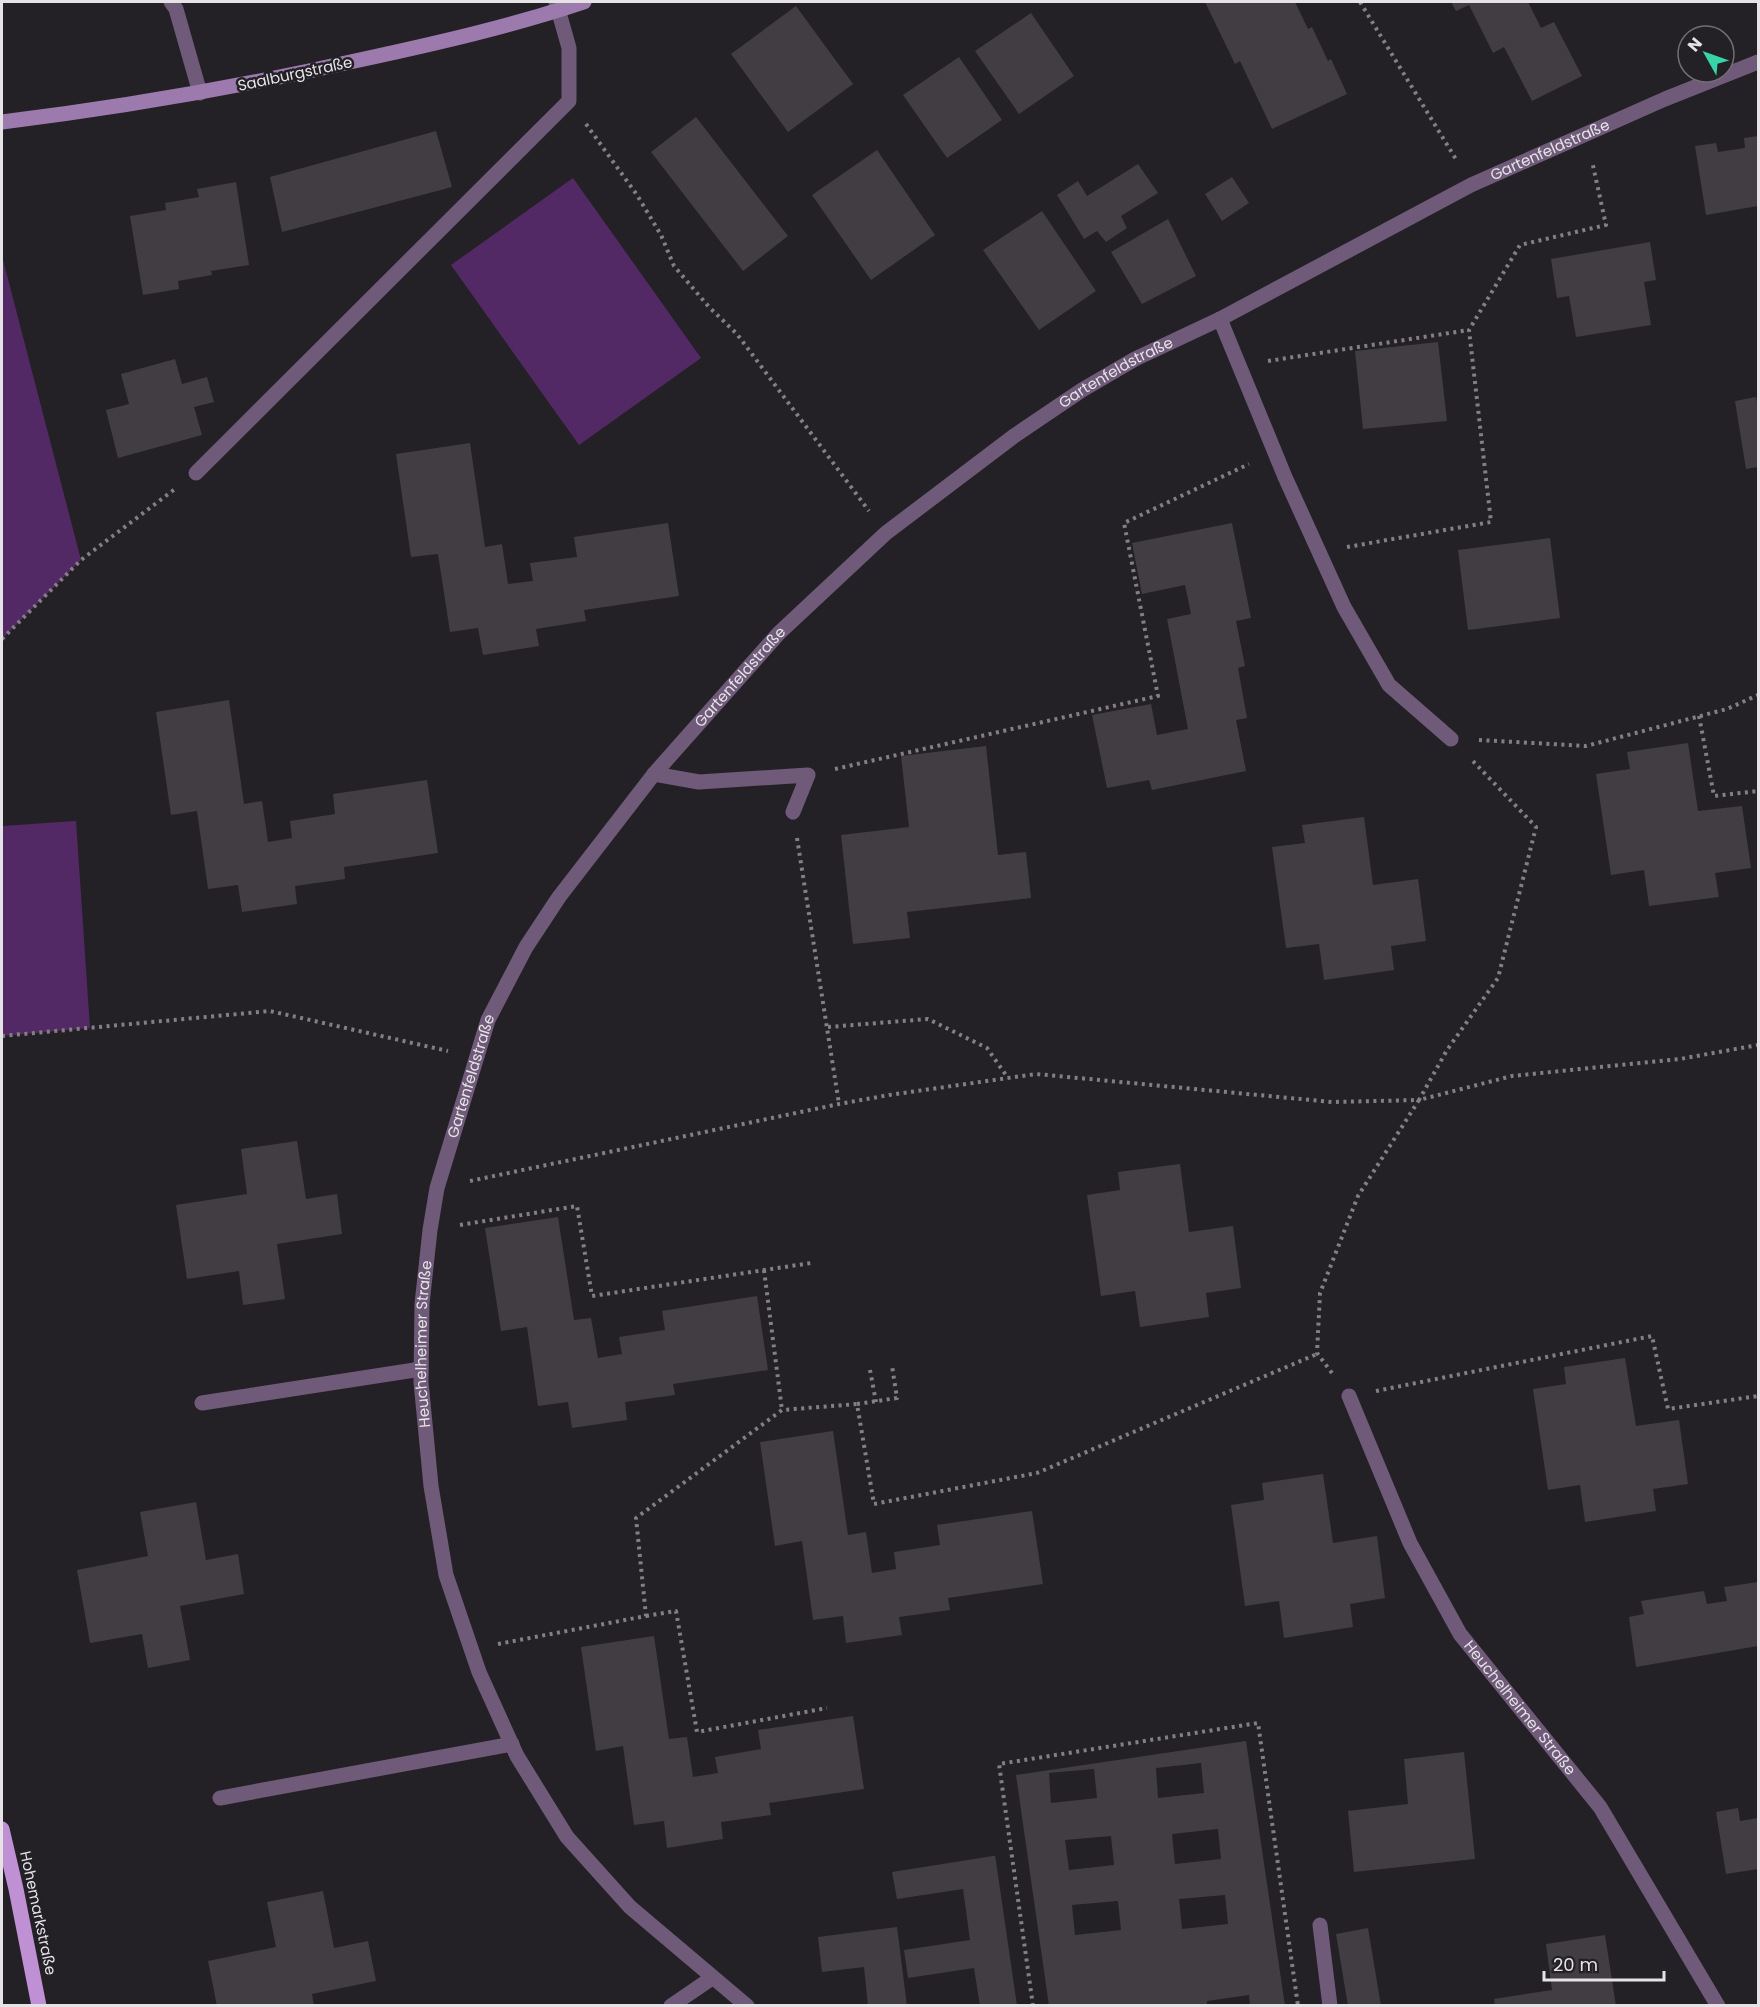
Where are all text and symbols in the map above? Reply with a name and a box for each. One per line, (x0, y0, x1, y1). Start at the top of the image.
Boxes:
north arrow (1676, 24, 1736, 84)
text: N (1682, 33, 1708, 57)
street label: Saalburgstraße (236, 51, 354, 96)
street label: Gartenfeldstraße (1487, 114, 1613, 185)
street label: Gartenfeldstraße (1054, 332, 1176, 413)
street label: Gartenfeldstraße (689, 621, 790, 732)
street label: Gartenfeldstraße (442, 1010, 499, 1140)
street label: Heuchelheimer Straße (410, 1259, 437, 1429)
street label: Heuchelheimer Straße (1459, 1636, 1581, 1779)
street label: Hohemarkstraße (15, 1849, 62, 1977)
scale bar (1544, 1944, 1664, 1982)
text: 20 m (1553, 1952, 1598, 1977)

